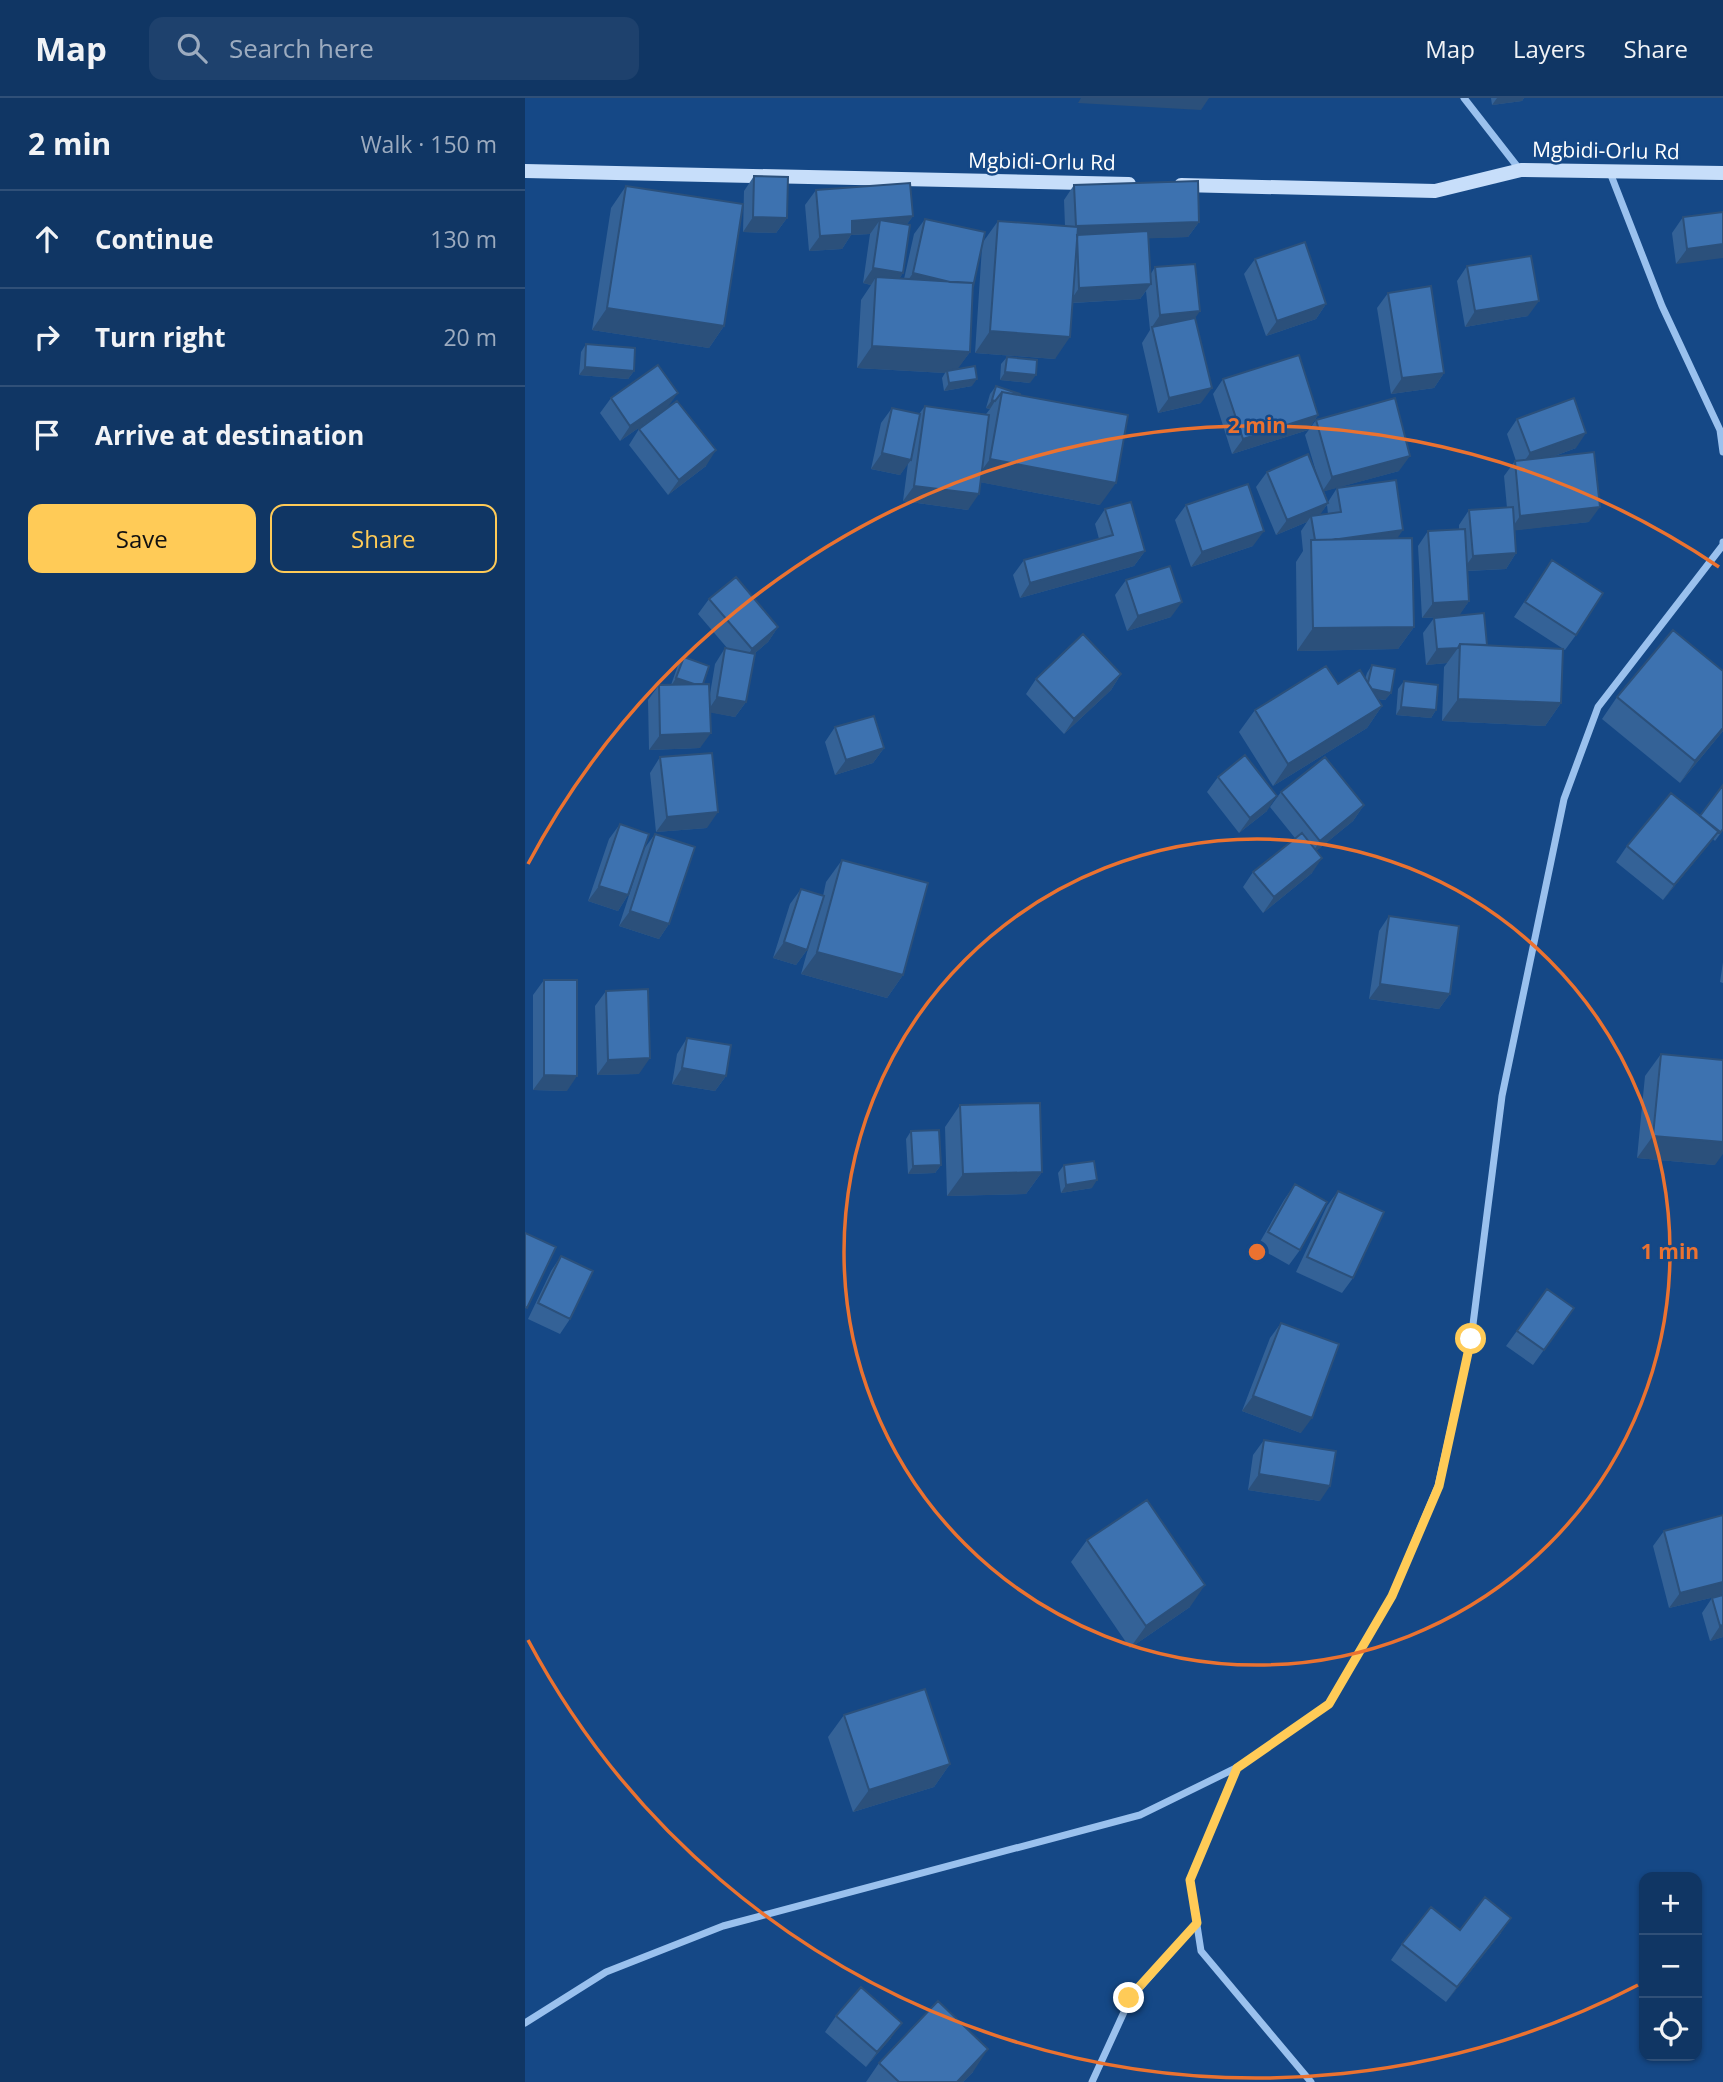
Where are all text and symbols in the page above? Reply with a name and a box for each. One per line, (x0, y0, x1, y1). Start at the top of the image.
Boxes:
search box (149, 17, 639, 80)
text: Map (35, 26, 107, 71)
icon: search (173, 29, 211, 67)
text: Search here (229, 30, 374, 66)
text: Map (1425, 32, 1475, 65)
text: Layers (1513, 32, 1586, 65)
text: Share (1624, 32, 1688, 65)
text: 2 min (28, 123, 111, 164)
text: Walk · 150 m (360, 128, 497, 160)
street label: Mgbidi-Orlu Rd (1532, 135, 1680, 165)
street label: Mgbidi-Orlu Rd (968, 146, 1116, 176)
icon: ahead (28, 220, 66, 258)
text: Continue (95, 221, 214, 257)
text: 130 m (430, 223, 497, 255)
icon: right (28, 318, 66, 356)
text: Turn right (95, 319, 226, 355)
text: 20 m (443, 321, 497, 353)
text: 2 min (1228, 411, 1286, 439)
icon: arrive (28, 416, 66, 454)
text: Arrive at destination (95, 417, 364, 453)
button: Save (28, 504, 256, 573)
button: Share (270, 504, 497, 573)
text: 1 min (1641, 1237, 1699, 1265)
centre of rings (1245, 1240, 1269, 1264)
route start (1455, 1323, 1486, 1354)
map controls (1639, 1872, 1702, 2061)
button: + (1639, 1872, 1702, 1935)
button: − (1639, 1935, 1702, 1998)
route end (1113, 1982, 1144, 2013)
button: locate (1639, 1998, 1702, 2061)

